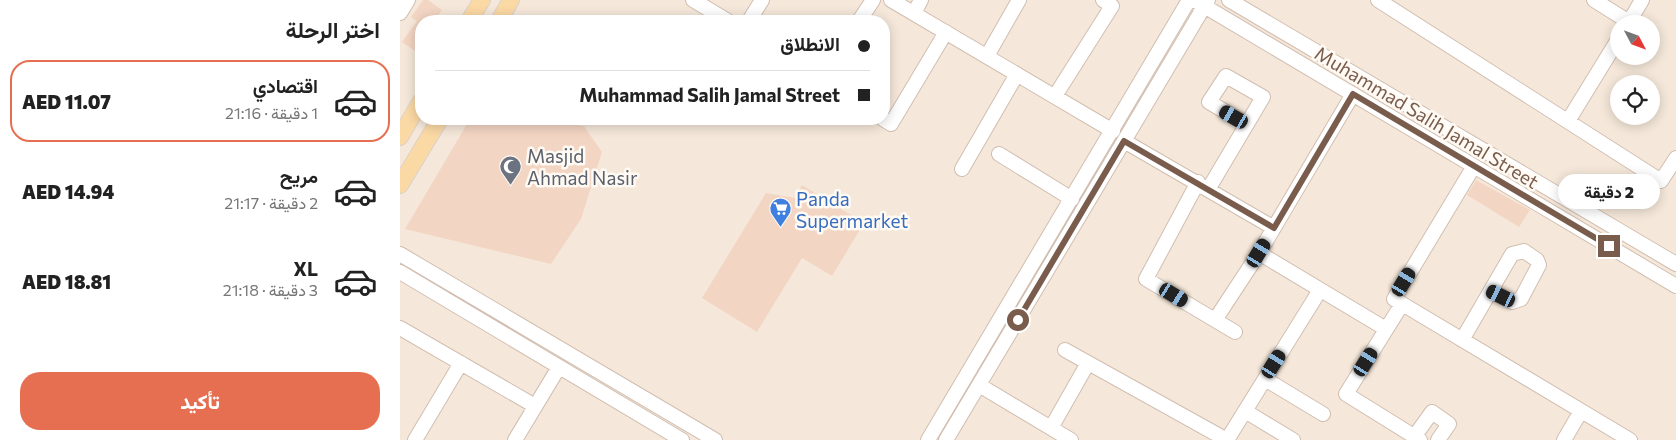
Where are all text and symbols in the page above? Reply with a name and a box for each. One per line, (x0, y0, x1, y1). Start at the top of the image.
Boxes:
north arrow (1610, 15, 1660, 65)
map controls (1610, 15, 1660, 125)
text: اختر الرحلة (286, 16, 380, 43)
text: الانطلاق (780, 32, 840, 55)
street label: Muhammad Salih Jamal Street (1311, 41, 1543, 193)
text: اقتصادي (253, 74, 318, 97)
button: locate (1610, 75, 1660, 125)
icon: car (333, 79, 378, 124)
text: Muhammad Salih Jamal Street (579, 83, 840, 106)
text: AED 11.07 (22, 90, 111, 113)
text: 1 دقيقة · 21:16 (225, 103, 318, 122)
car (1217, 103, 1250, 131)
place label: Masjid Ahmad Nasir (527, 144, 638, 189)
mosque icon: Masjid Ahmad Nasir (499, 154, 523, 185)
text: مريح (280, 164, 318, 187)
icon: car (333, 169, 378, 214)
callout: 2 دقيقة (1558, 174, 1660, 208)
text: AED 14.94 (22, 180, 114, 203)
text: 2 دقيقة (1584, 182, 1634, 201)
place label: Panda Supermarket (796, 187, 908, 232)
text: 2 دقيقة · 21:17 (224, 193, 318, 212)
supermarket icon: Panda Supermarket (768, 197, 792, 228)
route end (1598, 235, 1620, 257)
car (1244, 236, 1273, 270)
text: XL (293, 257, 318, 280)
icon: car (333, 259, 378, 304)
car (1389, 265, 1418, 299)
text: AED 18.81 (22, 270, 111, 293)
text: 3 دقيقة · 21:18 (223, 280, 318, 299)
car (1157, 281, 1190, 309)
car (1484, 283, 1517, 309)
route start (1007, 309, 1029, 331)
car (1351, 345, 1380, 379)
car (1259, 347, 1288, 381)
button: تأكيد (20, 372, 380, 430)

